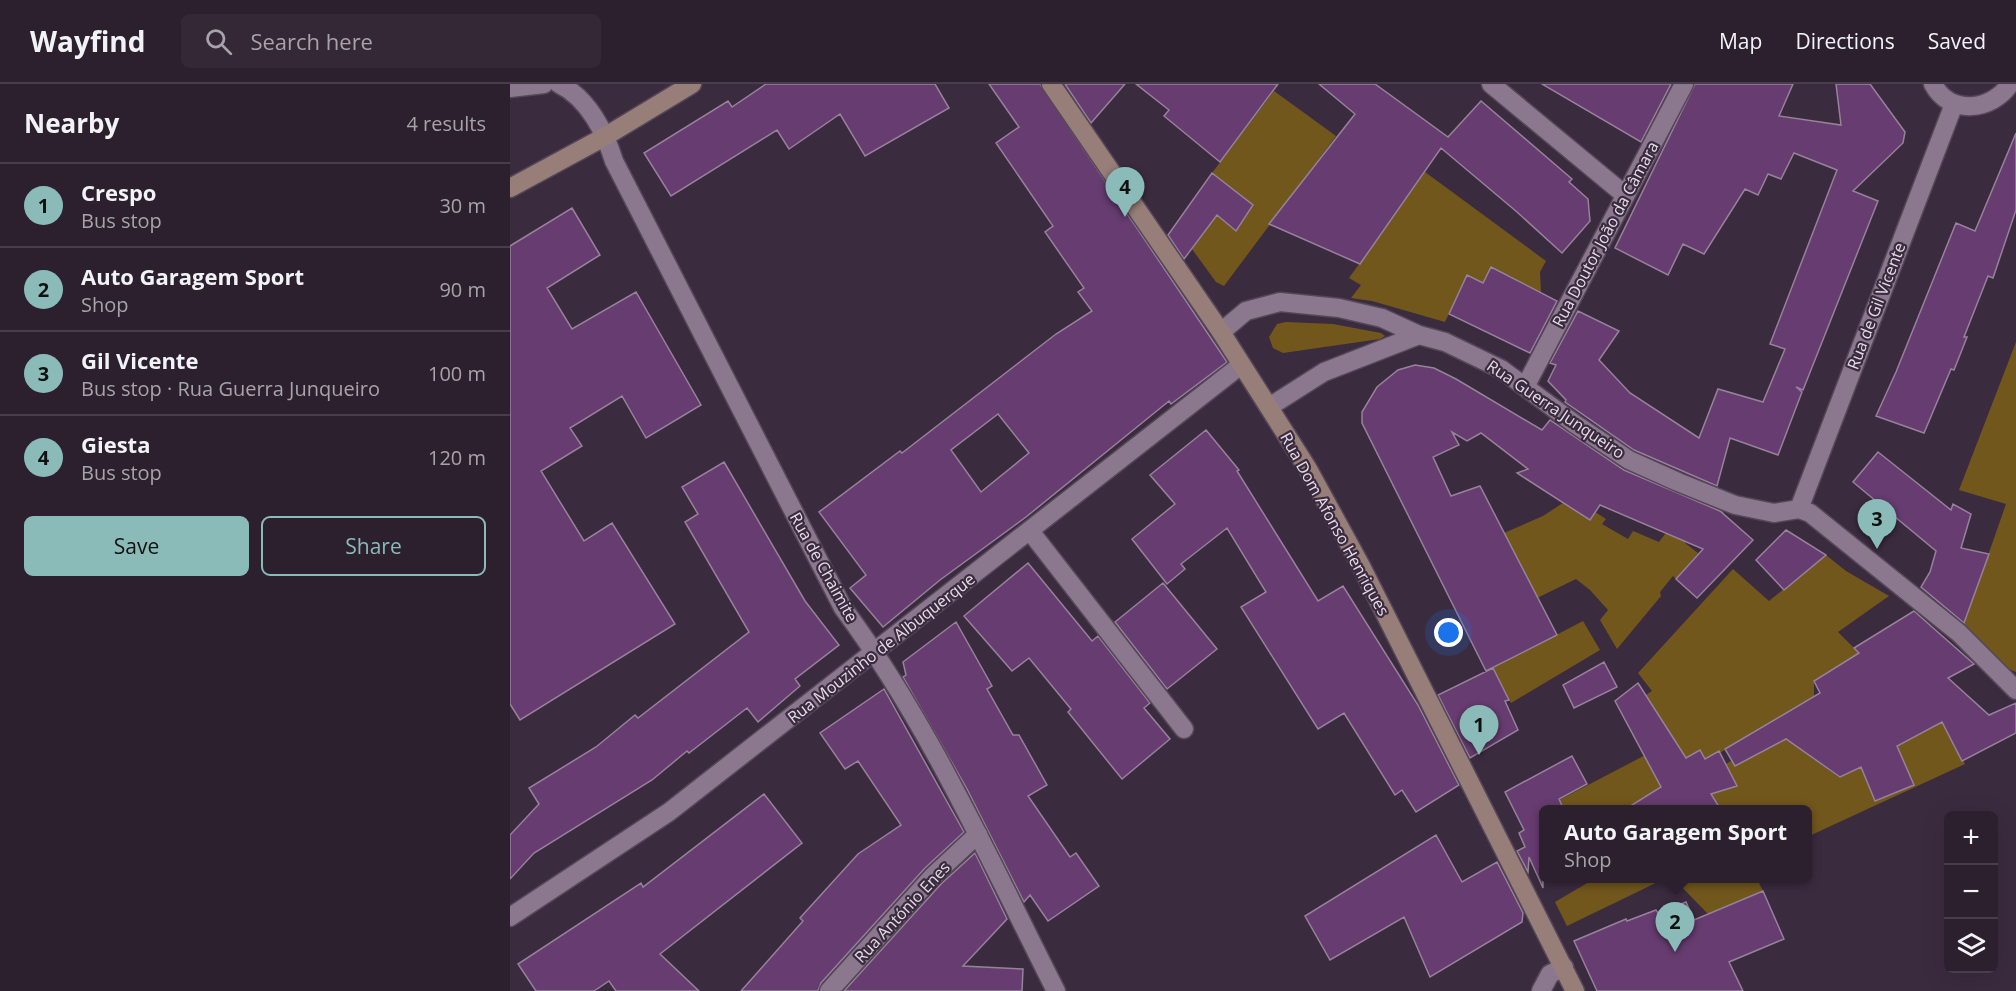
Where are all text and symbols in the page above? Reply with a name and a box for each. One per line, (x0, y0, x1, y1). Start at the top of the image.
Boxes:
search box (181, 14, 601, 68)
text: Wayfind (30, 22, 145, 60)
icon: search (202, 25, 235, 58)
text: Search here (250, 26, 373, 56)
text: Map (1719, 27, 1762, 55)
text: Directions (1795, 27, 1895, 55)
text: Saved (1928, 27, 1986, 55)
text: Nearby (24, 105, 119, 141)
text: 4 results (406, 110, 486, 137)
street label: Rua Doutor João da Câmara (1547, 137, 1663, 331)
pin: 4 (1106, 168, 1144, 217)
text: Crespo (81, 177, 157, 207)
text: 1 (38, 192, 49, 219)
text: 30 m (439, 192, 486, 219)
text: Bus stop (81, 207, 162, 234)
street label: Rua de Gil Vicente (1842, 239, 1910, 373)
text: Auto Garagem Sport (81, 261, 304, 291)
text: 2 (38, 276, 49, 303)
text: 90 m (439, 276, 486, 303)
text: Shop (81, 291, 129, 318)
text: Gil Vicente (81, 345, 198, 375)
street label: Rua Guerra Junqueiro (1483, 355, 1629, 463)
text: 3 (38, 360, 49, 387)
text: 100 m (428, 360, 486, 387)
text: Bus stop · Rua Guerra Junqueiro (81, 375, 380, 402)
street label: Rua Dom Afonso Henriques (1275, 428, 1395, 620)
text: Giesta (81, 429, 150, 459)
text: 4 (38, 444, 49, 471)
text: 120 m (428, 444, 486, 471)
text: Bus stop (81, 459, 162, 486)
pin: 3 (1858, 500, 1896, 549)
street label: Rua de Chaimite (785, 508, 863, 626)
button: Save (24, 516, 249, 576)
button: Share (261, 516, 486, 576)
street label: Rua Mouzinho de Albuquerque (783, 568, 979, 728)
your location (1434, 618, 1463, 647)
pin: 1 (1460, 706, 1498, 755)
popup (1539, 805, 1812, 883)
map controls (1944, 811, 1998, 973)
button: + (1944, 811, 1998, 865)
text: Auto Garagem Sport (1564, 816, 1787, 846)
text: Shop (1564, 846, 1612, 873)
street label: Rua António Enes (849, 857, 955, 967)
button: − (1944, 865, 1998, 919)
pin: 2 (1656, 902, 1694, 952)
button: layers (1944, 919, 1998, 973)

